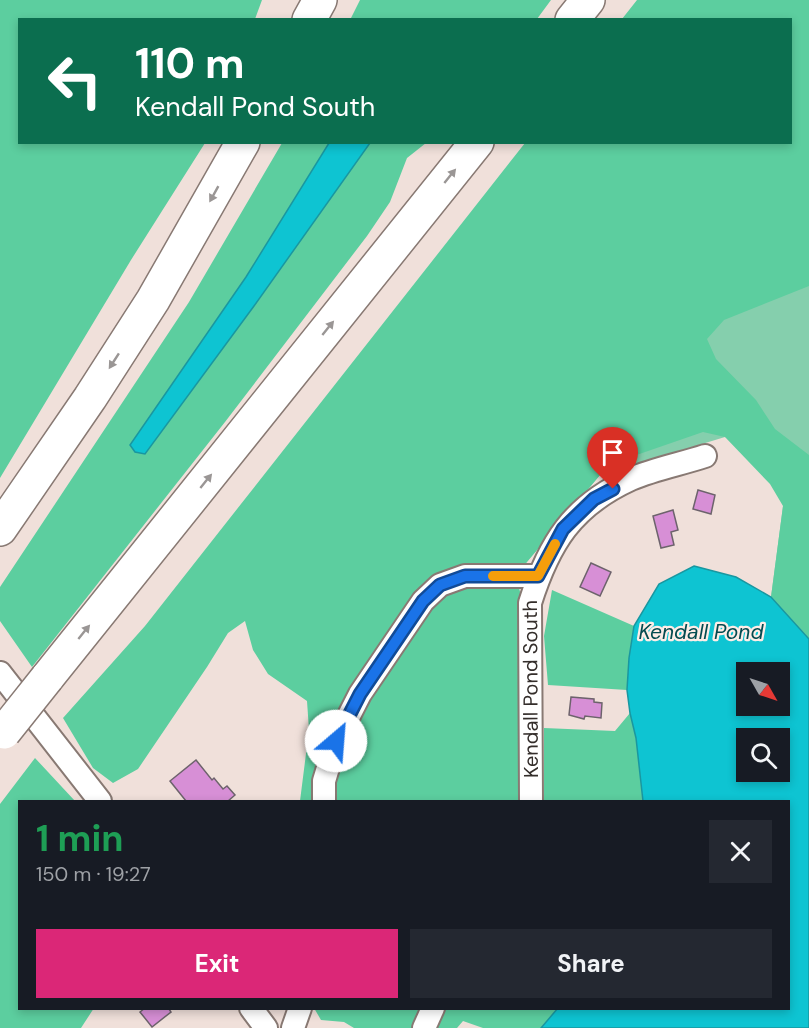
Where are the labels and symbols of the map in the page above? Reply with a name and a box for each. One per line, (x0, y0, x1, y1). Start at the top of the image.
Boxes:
one-way arrow (443, 169, 456, 184)
one-way arrow (209, 185, 219, 202)
one-way arrow (322, 321, 334, 336)
one-way arrow (108, 353, 119, 369)
pin (587, 427, 638, 489)
one-way arrow (200, 473, 212, 488)
street label: Kendall Pond South (517, 600, 544, 778)
water label: Kendall Pond (639, 618, 764, 646)
one-way arrow (77, 625, 90, 640)
north arrow (736, 662, 790, 716)
position arrow (304, 709, 368, 773)

